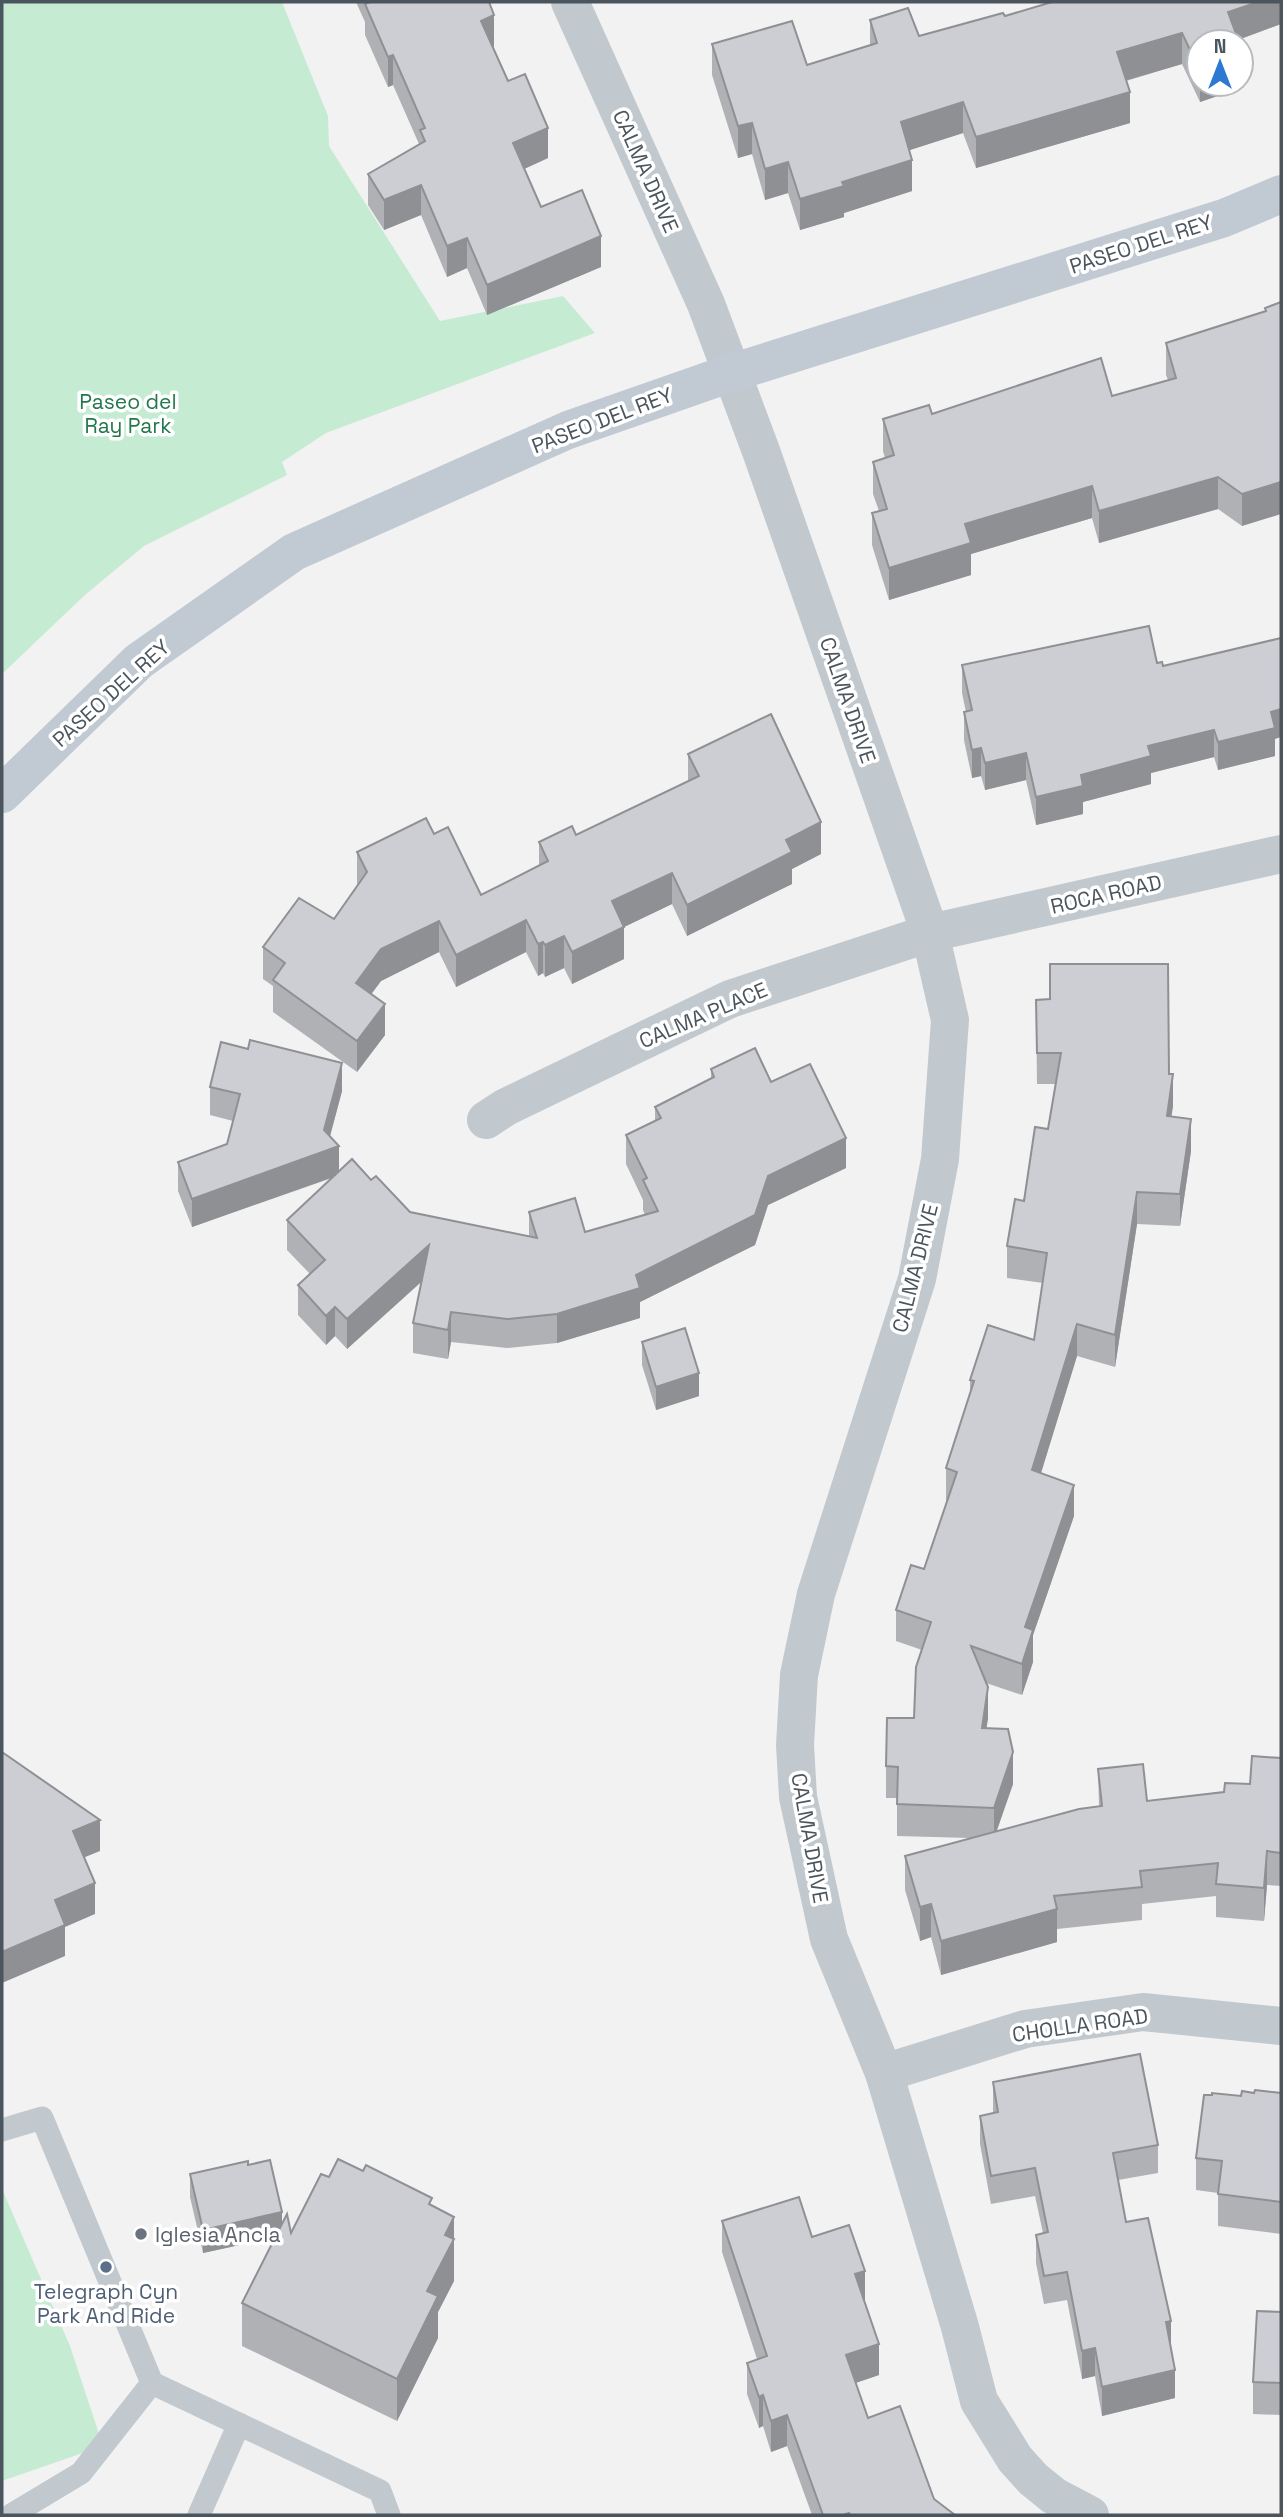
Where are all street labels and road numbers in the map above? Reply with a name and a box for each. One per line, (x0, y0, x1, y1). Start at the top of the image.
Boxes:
street label: CALMA DRIVE (607, 105, 685, 237)
street label: PASEO DEL REY (1066, 208, 1216, 280)
street label: PASEO DEL REY (528, 381, 676, 459)
street label: PASEO DEL REY (47, 633, 175, 753)
street label: CALMA DRIVE (814, 633, 882, 767)
street label: ROCA ROAD (1048, 868, 1164, 920)
street label: CALMA PLACE (635, 976, 771, 1054)
street label: CALMA DRIVE (886, 1201, 944, 1335)
street label: CALMA DRIVE (785, 1771, 835, 1905)
street label: CHOLLA ROAD (1010, 2002, 1150, 2048)

